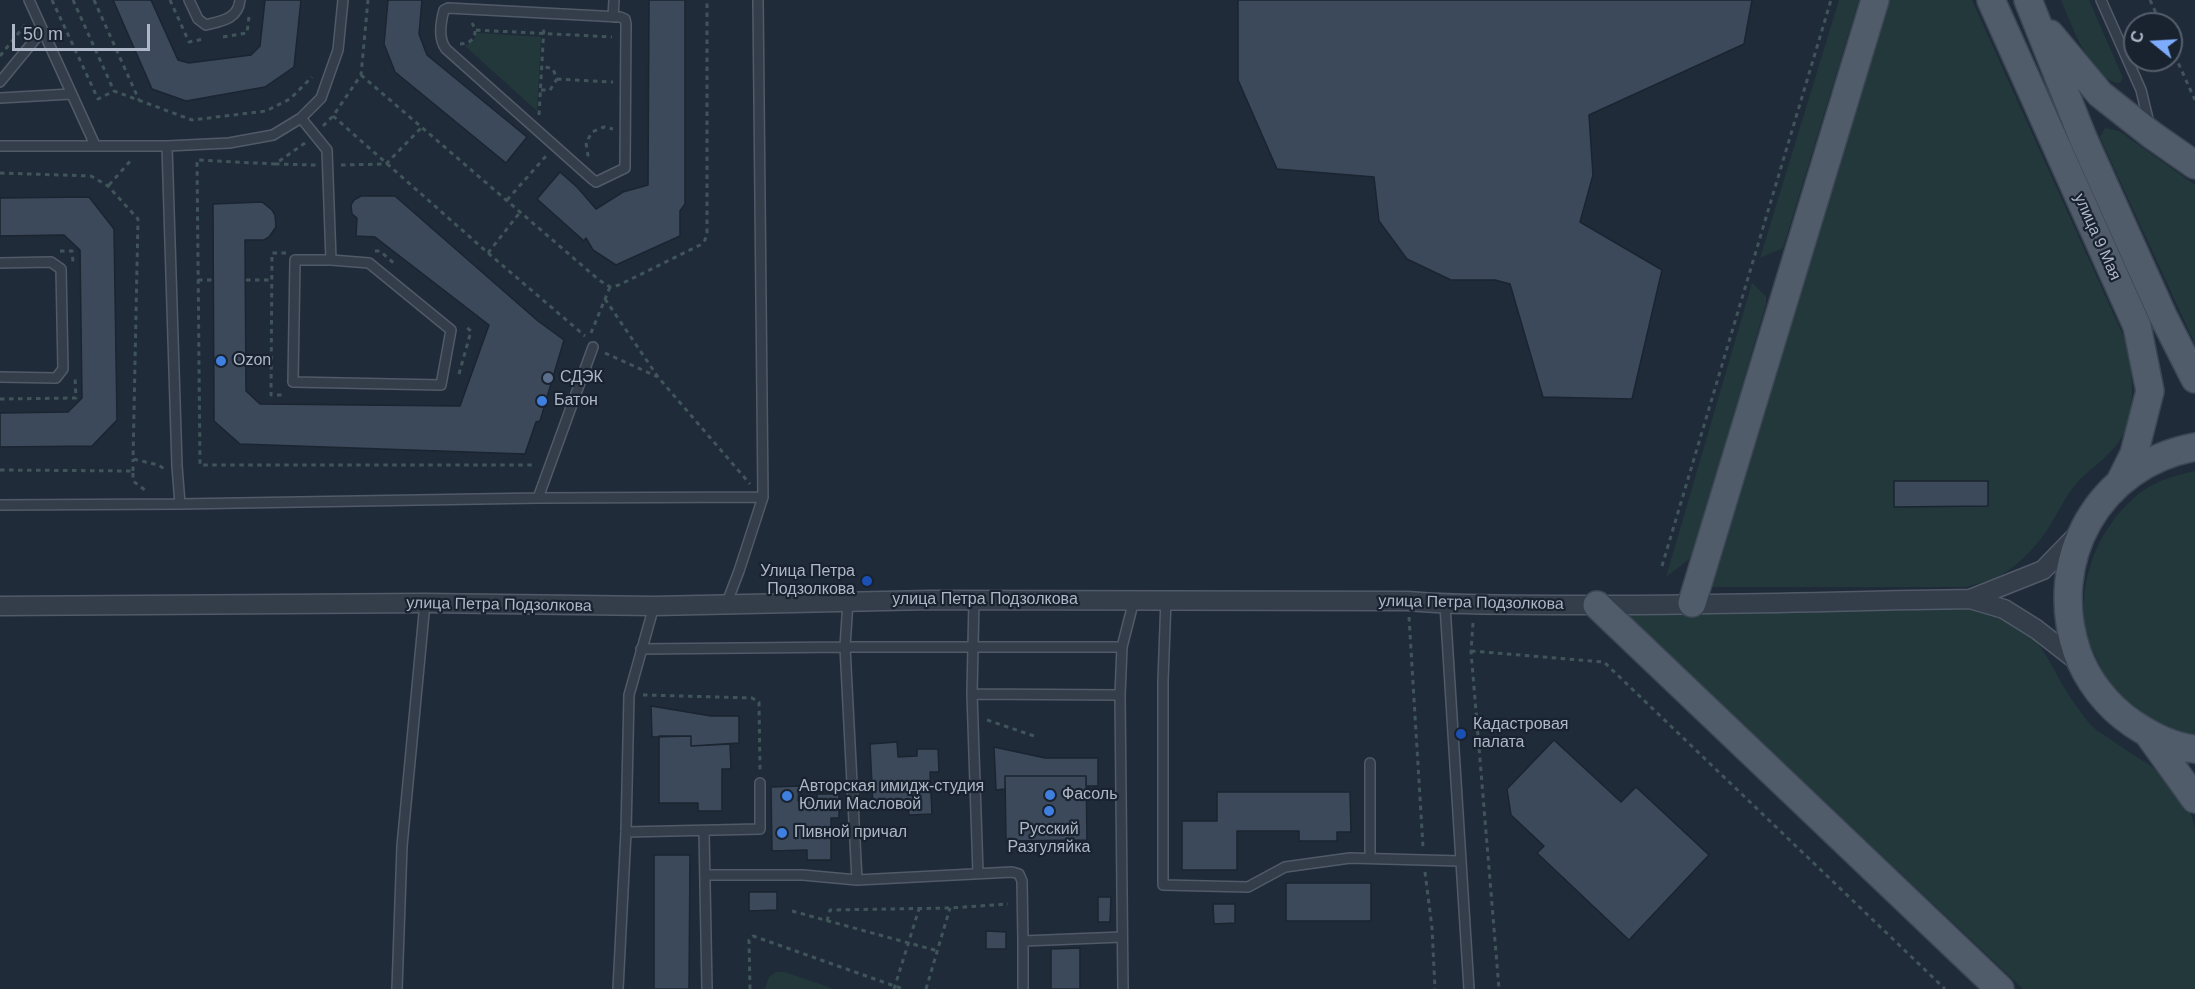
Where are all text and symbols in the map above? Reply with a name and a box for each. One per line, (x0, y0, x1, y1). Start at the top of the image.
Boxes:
scale bar (15, 12, 153, 50)
north arrow (2123, 12, 2183, 72)
text: 50 m (23, 24, 63, 44)
text: С (2127, 29, 2147, 45)
street label: улица 9 Мая (2069, 191, 2125, 283)
place label: Ozon (233, 351, 271, 371)
marker: Ozon (214, 354, 228, 368)
place label: СДЭК (560, 368, 603, 388)
marker: СДЭК (541, 371, 555, 385)
place label: Батон (554, 391, 598, 411)
marker: Батон (535, 394, 549, 408)
place label: Улица Петра Подзолкова (760, 562, 855, 600)
marker: Улица Петра Подзолкова (860, 574, 874, 588)
street label: улица Петра Подзолкова (892, 590, 1078, 610)
street label: улица Петра Подзолкова (1378, 592, 1564, 614)
street label: улица Петра Подзолкова (406, 594, 592, 616)
place label: Кадастровая палата (1473, 715, 1568, 753)
marker: Кадастровая палата (1454, 727, 1468, 741)
place label: Авторская имидж-студия Юлии Масловой (799, 777, 984, 815)
place label: Фасоль (1062, 785, 1117, 805)
marker: Фасоль (1043, 788, 1057, 802)
marker: Авторская имидж-студия Юлии Масловой (780, 789, 794, 803)
marker: Русский Разгуляйка (1042, 804, 1056, 818)
place label: Русский Разгуляйка (1008, 820, 1090, 858)
place label: Пивной причал (794, 823, 907, 843)
marker: Пивной причал (775, 826, 789, 840)

